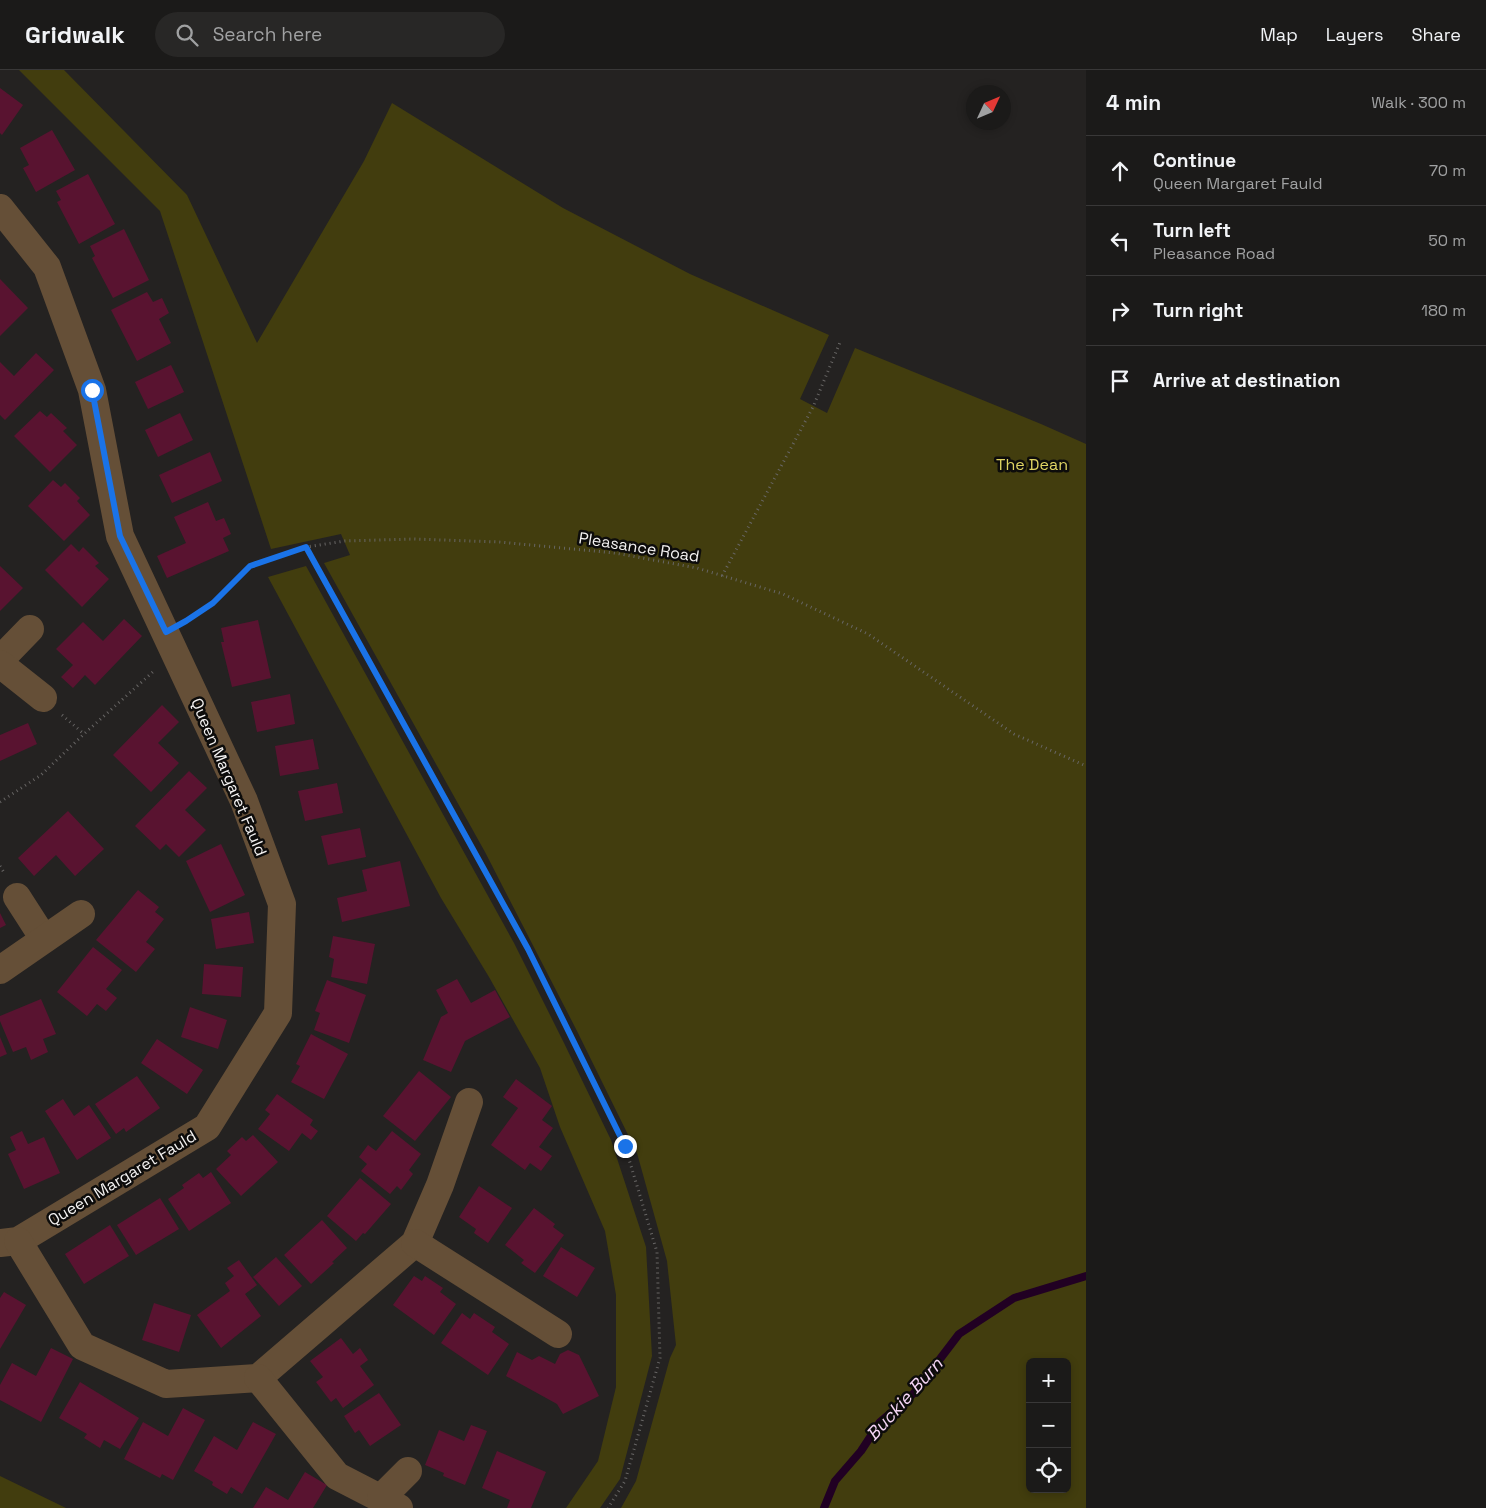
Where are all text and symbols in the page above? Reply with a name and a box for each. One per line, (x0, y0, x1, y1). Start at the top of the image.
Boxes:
search box (155, 12, 505, 57)
text: Gridwalk (25, 19, 125, 50)
icon: search (173, 21, 201, 49)
text: Search here (213, 22, 322, 47)
text: Map (1260, 23, 1298, 46)
text: Layers (1326, 23, 1383, 46)
text: Share (1411, 23, 1461, 46)
north arrow (966, 85, 1011, 130)
text: 4 min (1106, 89, 1161, 116)
text: Walk · 300 m (1371, 92, 1466, 113)
text: Continue (1153, 148, 1236, 173)
icon: ahead (1106, 157, 1134, 185)
text: 70 m (1429, 160, 1466, 181)
text: Queen Margaret Fauld (1153, 173, 1323, 194)
text: Turn left (1153, 218, 1231, 243)
icon: left (1106, 227, 1134, 255)
text: 50 m (1428, 230, 1466, 251)
text: Pleasance Road (1153, 243, 1275, 264)
icon: right (1106, 297, 1134, 325)
text: Turn right (1153, 298, 1243, 323)
text: 180 m (1421, 300, 1466, 321)
icon: arrive (1106, 367, 1134, 395)
text: Arrive at destination (1153, 368, 1341, 393)
route start (81, 379, 104, 402)
park label: The Dean (996, 454, 1068, 475)
street label: Pleasance Road (577, 527, 701, 567)
street label: Queen Margaret Fauld (186, 695, 272, 859)
street label: Queen Margaret Fauld (44, 1125, 200, 1231)
route end (614, 1135, 637, 1158)
water label: Buckie Burn (861, 1352, 948, 1445)
map controls (1026, 1358, 1071, 1493)
button: + (1026, 1358, 1071, 1403)
button: − (1026, 1403, 1071, 1448)
button: locate (1026, 1448, 1071, 1493)

